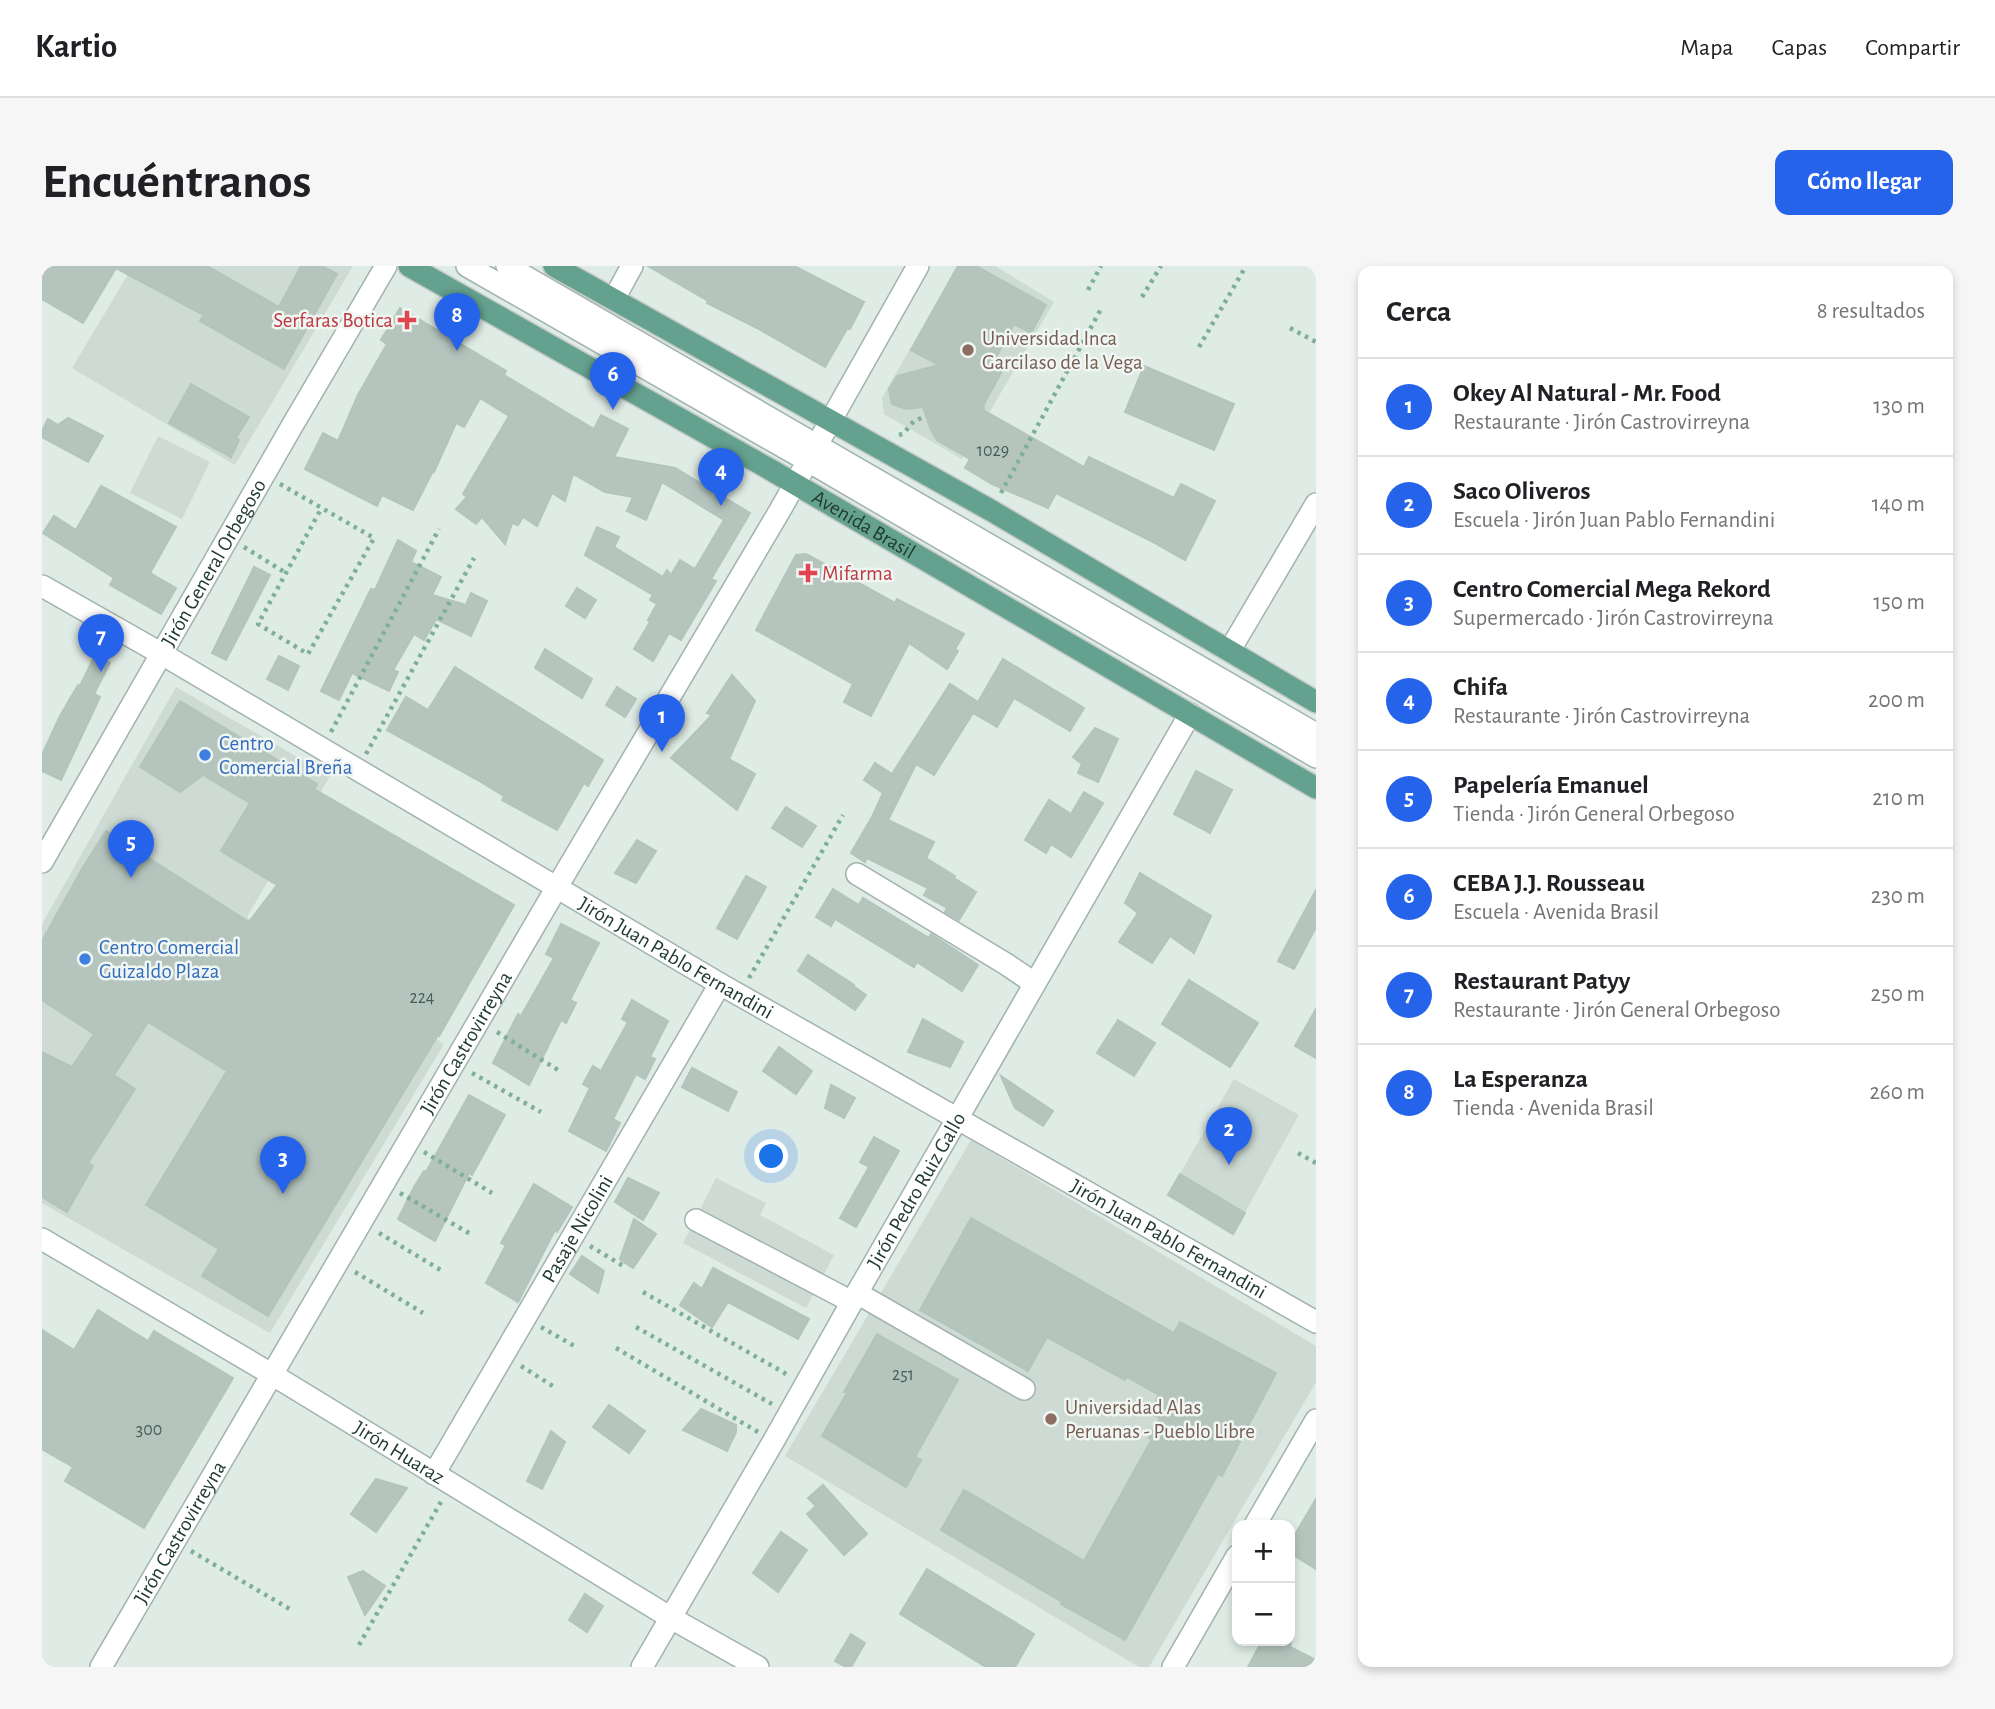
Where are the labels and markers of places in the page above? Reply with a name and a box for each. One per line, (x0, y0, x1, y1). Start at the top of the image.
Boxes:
pin: 8 (434, 293, 480, 351)
place label: Serfaras Botica (273, 310, 393, 331)
marker: Serfaras Botica (399, 312, 415, 328)
place label: Universidad Inca Garcilaso de la Vega (982, 328, 1143, 373)
marker: Universidad Inca Garcilaso de la Vega (960, 342, 976, 358)
pin: 6 (590, 352, 636, 410)
pin: 4 (698, 448, 744, 506)
place label: Mifarma (822, 563, 893, 584)
marker: Mifarma (800, 565, 816, 581)
pin: 7 (78, 614, 124, 672)
pin: 1 (639, 694, 685, 752)
place label: Centro Comercial Breña (219, 733, 353, 778)
marker: Centro Comercial Breña (197, 747, 213, 763)
pin: 5 (108, 820, 154, 878)
place label: Centro Comercial Guizaldo Plaza (99, 937, 239, 982)
marker: Centro Comercial Guizaldo Plaza (77, 951, 93, 967)
pin: 2 (1206, 1107, 1252, 1165)
pin: 3 (260, 1136, 306, 1194)
place label: Universidad Alas Peruanas - Pueblo Libre (1065, 1397, 1255, 1442)
marker: Universidad Alas Peruanas - Pueblo Libre (1043, 1411, 1059, 1427)

